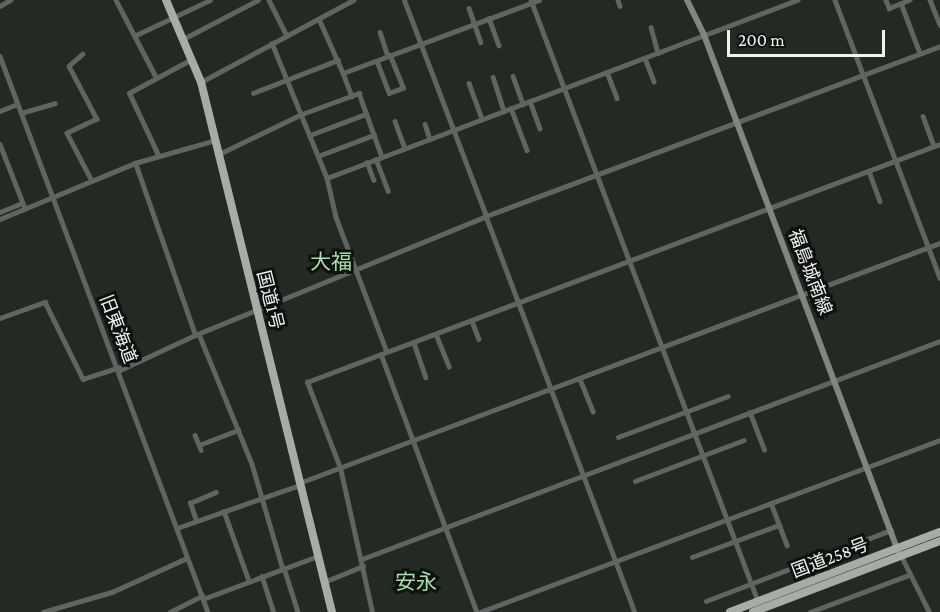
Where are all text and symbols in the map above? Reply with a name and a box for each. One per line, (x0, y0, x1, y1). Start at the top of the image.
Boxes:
scale bar (730, 18, 888, 56)
text: 200 m (738, 30, 785, 50)
street label: 福島城南線 (784, 226, 836, 318)
district label: 大福 (310, 249, 352, 275)
street label: 国道1号 (252, 268, 288, 332)
street label: 旧東海道 (95, 292, 141, 366)
street label: 国道258号 (788, 533, 872, 583)
district label: 安永 (395, 569, 437, 595)

